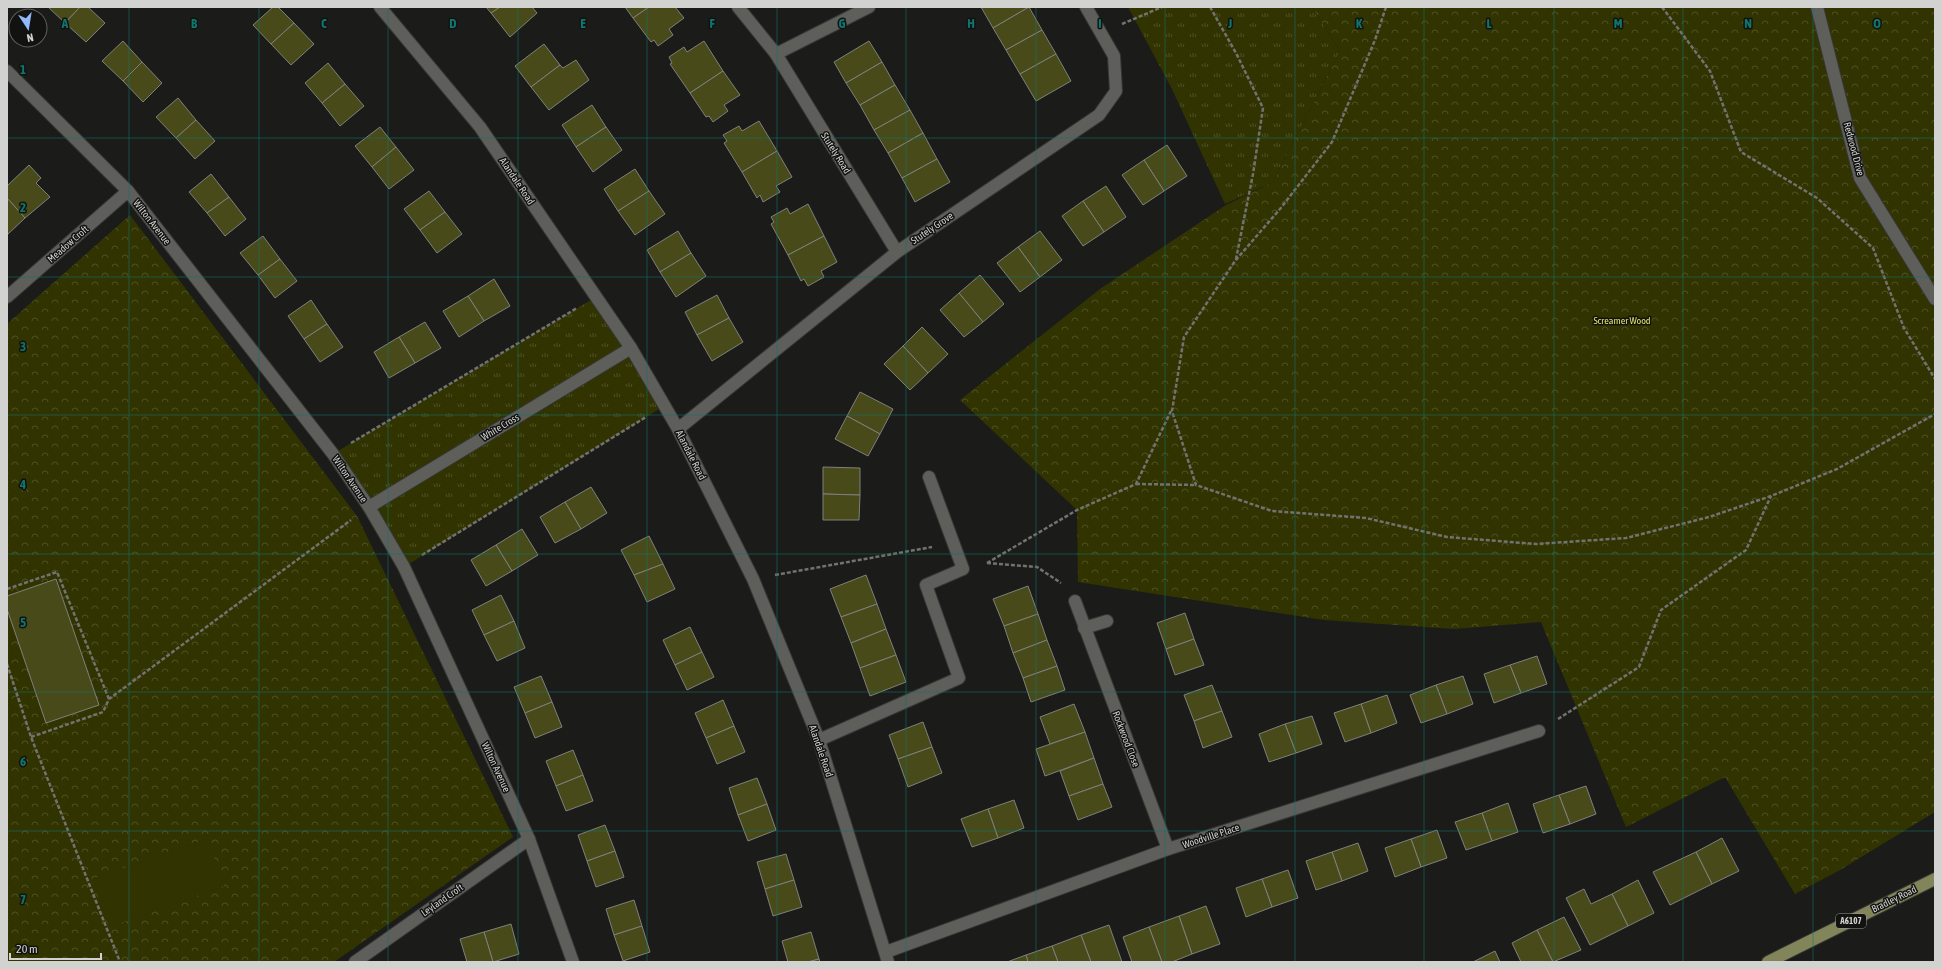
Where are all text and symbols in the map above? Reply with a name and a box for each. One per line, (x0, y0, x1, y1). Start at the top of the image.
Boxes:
north arrow (8, 8, 48, 48)
text: A (61, 16, 69, 31)
text: B (191, 16, 198, 31)
text: C (321, 16, 327, 31)
text: D (449, 16, 457, 31)
text: E (580, 16, 586, 31)
text: F (709, 16, 715, 31)
text: G (839, 16, 846, 31)
text: H (967, 16, 975, 31)
text: I (1098, 16, 1102, 31)
text: J (1227, 16, 1232, 31)
text: K (1356, 16, 1363, 31)
text: L (1486, 16, 1492, 31)
text: M (1614, 16, 1623, 31)
text: N (1744, 16, 1752, 31)
text: O (1873, 16, 1881, 31)
text: N (26, 31, 35, 44)
text: 1 (20, 62, 26, 77)
street label: Redwood Drive (1842, 121, 1867, 177)
street label: Stutely Road (819, 130, 853, 176)
street label: Alandale Road (497, 156, 537, 207)
street label: Wilton Avenue (131, 197, 173, 247)
text: 2 (20, 200, 26, 215)
street label: Stutely Grove (909, 210, 956, 246)
street label: Meadow Croft (45, 223, 91, 265)
park label: Screamer Wood (1593, 315, 1651, 326)
text: 3 (20, 339, 26, 354)
street label: White Cross (479, 411, 521, 443)
street label: Alandale Road (674, 428, 708, 482)
street label: Wilton Avenue (330, 454, 370, 505)
text: 4 (19, 477, 26, 492)
text: 5 (20, 615, 26, 630)
street label: Rockwood Close (1110, 709, 1142, 769)
street label: Alandale Road (807, 724, 835, 779)
street label: Wilton Avenue (480, 740, 512, 794)
text: 6 (20, 754, 26, 769)
street label: Woodville Place (1181, 822, 1241, 850)
street label: Leyland Croft (419, 882, 465, 918)
street label: Bradley Road (1870, 883, 1918, 915)
text: 7 (20, 892, 26, 907)
road number: A6107 (1836, 914, 1866, 928)
scale bar (10, 935, 101, 961)
text: 20 m (16, 942, 38, 956)

